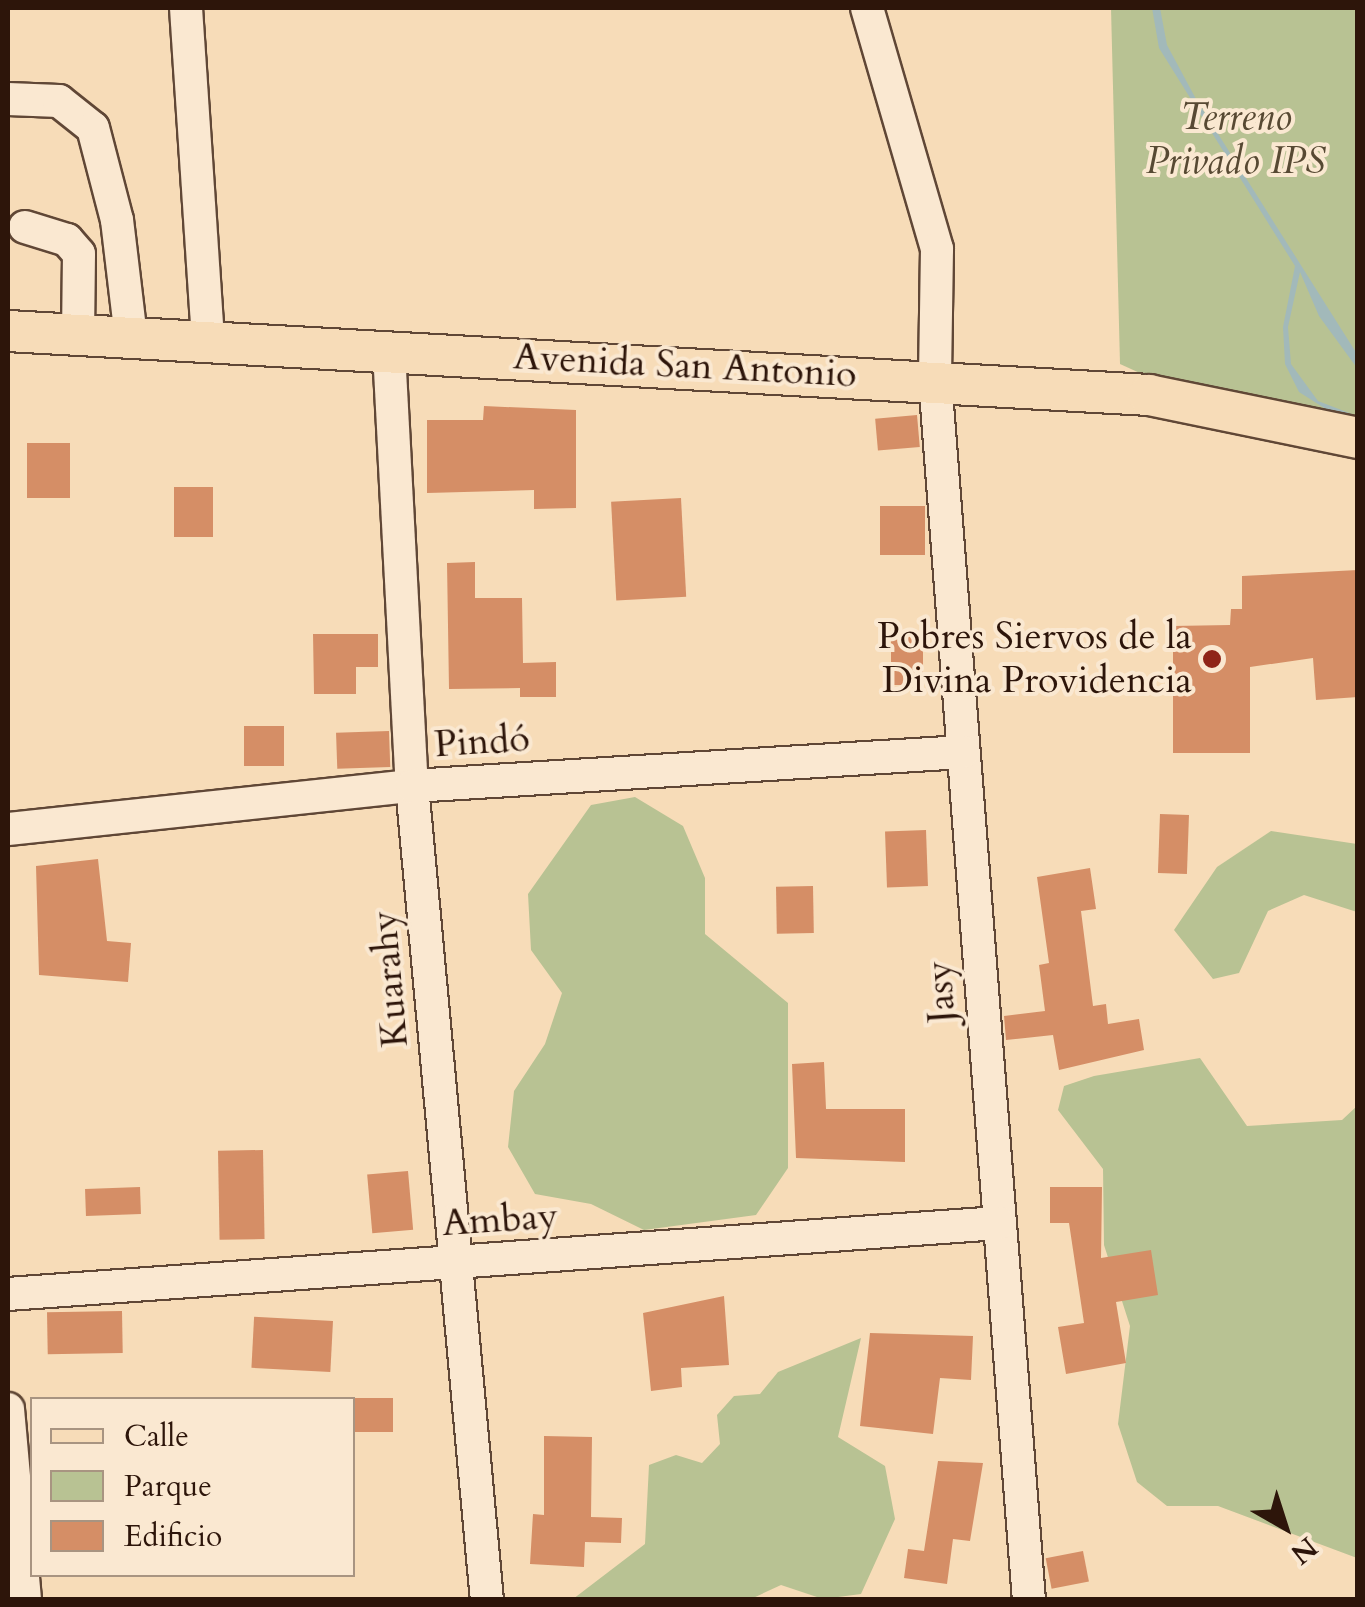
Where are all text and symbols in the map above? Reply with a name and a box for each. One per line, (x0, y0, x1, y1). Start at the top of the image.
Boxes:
park label: Terreno Privado IPS (1146, 95, 1326, 184)
street label: Avenida San Antonio (512, 334, 858, 398)
place label: Pobres Siervos de la Divina Providencia (877, 614, 1192, 704)
marker: Pobres Siervos de la Divina Providencia (1201, 648, 1223, 670)
street label: Pindó (433, 716, 531, 768)
street label: Kuarahy (361, 909, 419, 1049)
street label: Jasy (916, 959, 966, 1025)
street label: Ambay (441, 1193, 559, 1247)
legend (30, 1397, 355, 1577)
text: Calle (124, 1416, 189, 1457)
text: Parque (124, 1466, 212, 1507)
north arrow (1235, 1477, 1335, 1577)
text: Edificio (124, 1516, 222, 1557)
text: N (1282, 1528, 1325, 1573)

